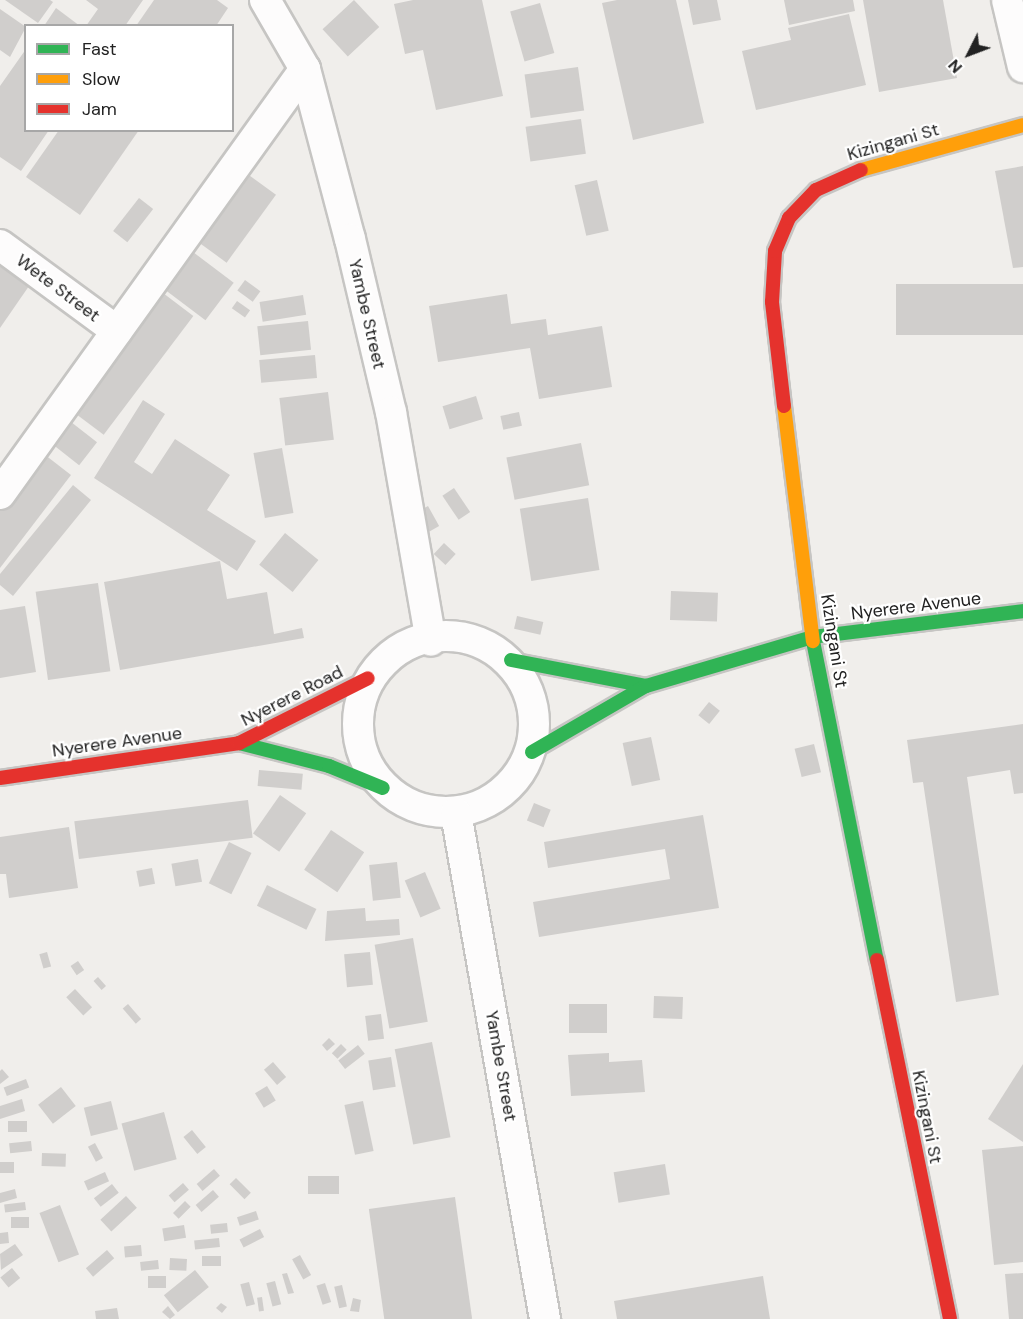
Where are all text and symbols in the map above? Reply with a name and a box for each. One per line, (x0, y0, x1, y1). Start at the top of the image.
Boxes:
legend (24, 24, 234, 132)
north arrow (939, 24, 999, 84)
text: Fast (82, 37, 117, 61)
text: N (944, 55, 967, 78)
text: Slow (82, 67, 121, 91)
text: Jam (82, 97, 117, 121)
street label: Kizingani St (845, 119, 941, 165)
street label: Wete Street (12, 250, 104, 326)
street label: Yambe Street (344, 257, 390, 371)
street label: Nyerere Avenue (850, 587, 982, 625)
street label: Kizingani St (816, 593, 852, 689)
street label: Nyerere Road (237, 661, 347, 731)
street label: Nyerere Avenue (51, 722, 183, 762)
street label: Yambe Street (481, 1009, 521, 1123)
street label: Kizingani St (907, 1069, 947, 1165)

